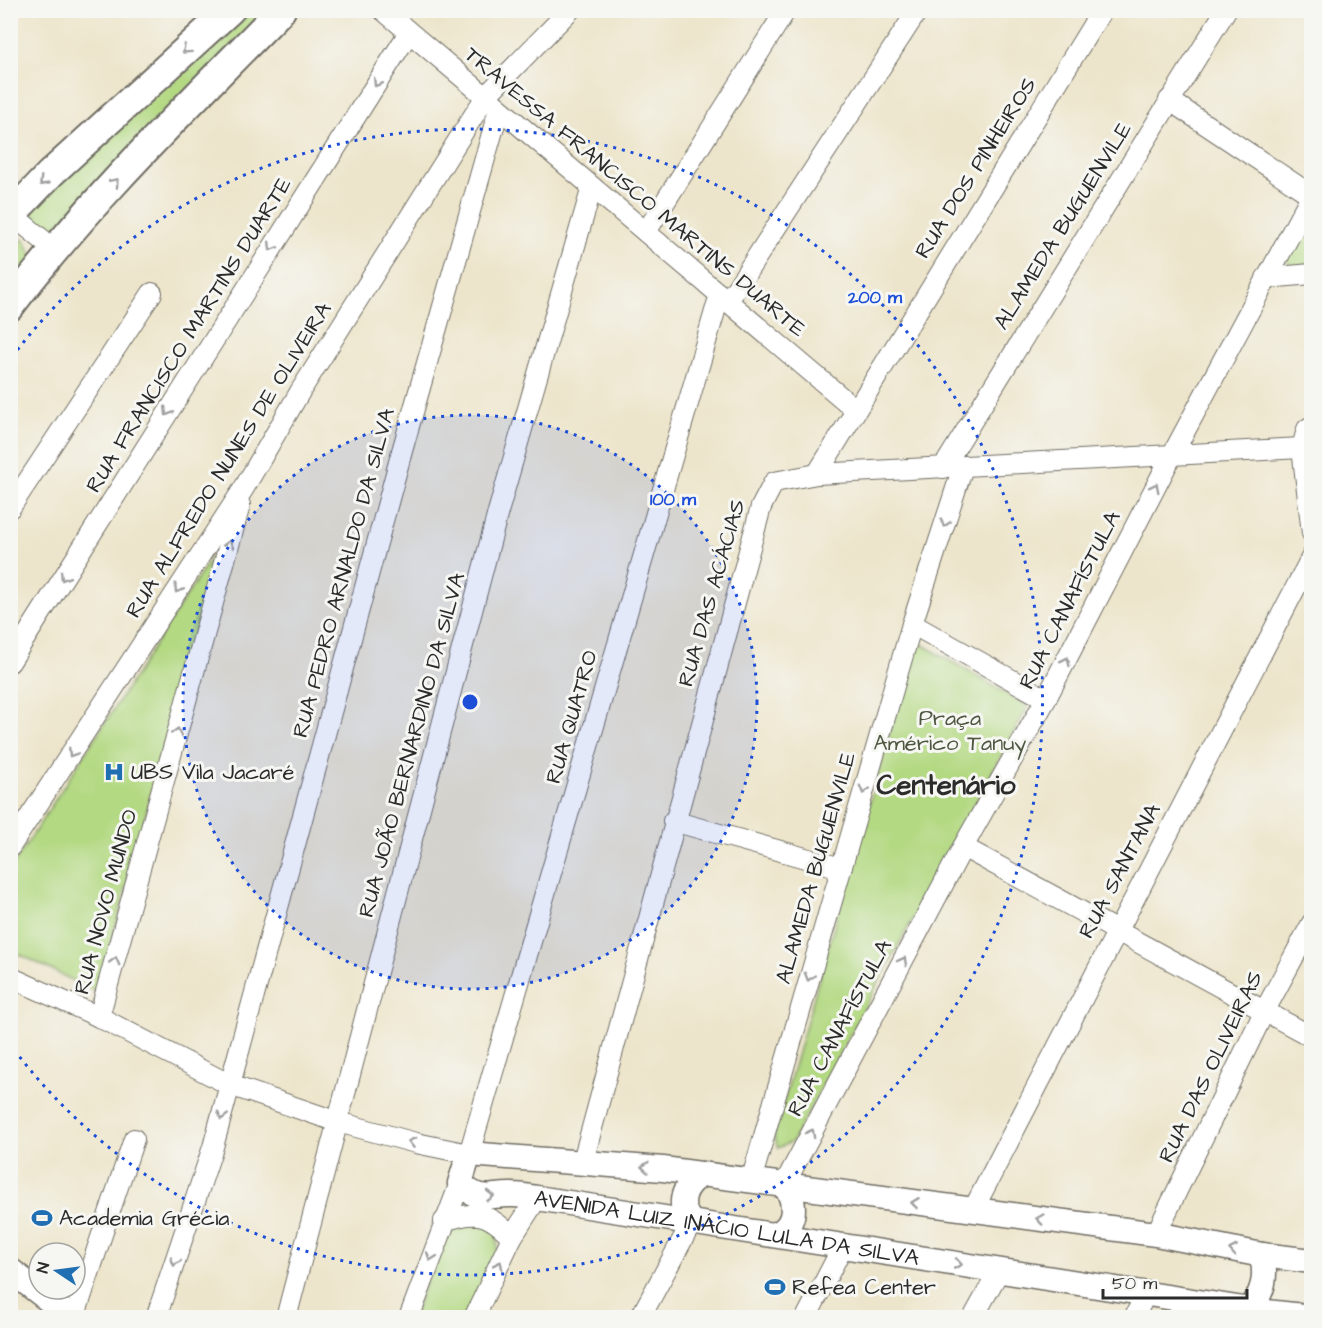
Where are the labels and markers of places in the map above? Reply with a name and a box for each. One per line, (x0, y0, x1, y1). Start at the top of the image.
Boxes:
centre of rings (460, 692, 480, 712)
place label: UBS Vila Jacaré (131, 757, 295, 788)
hospital icon: UBS Vila Jacaré (102, 760, 126, 784)
place label: Academia Grécia (59, 1203, 230, 1234)
sports icon: Academia Grécia (30, 1206, 54, 1230)
place label: Refea Center (792, 1272, 936, 1303)
sports icon: Refea Center (763, 1275, 787, 1299)

